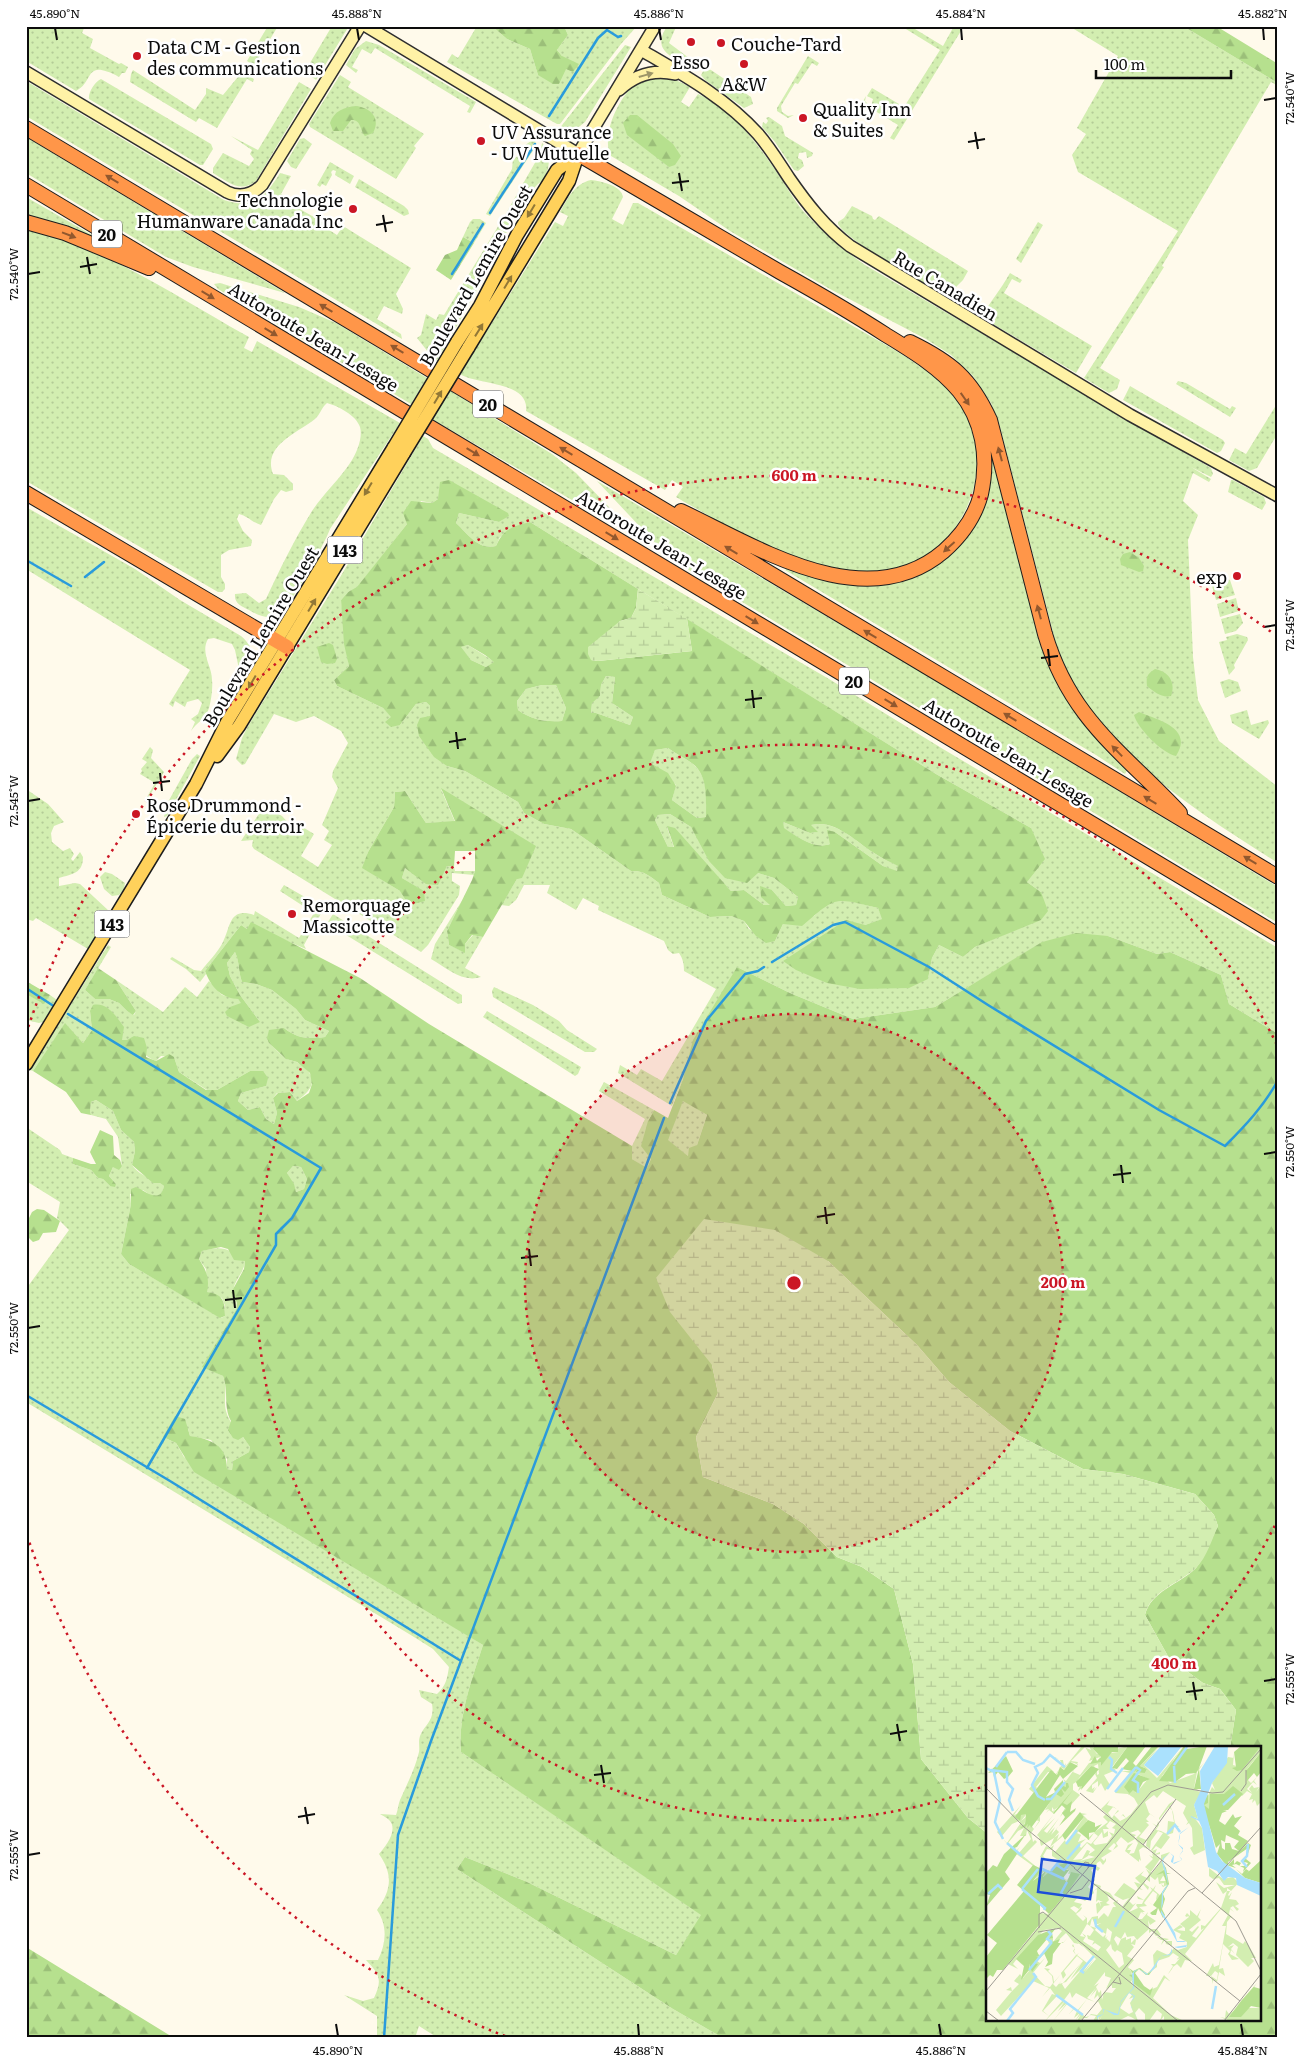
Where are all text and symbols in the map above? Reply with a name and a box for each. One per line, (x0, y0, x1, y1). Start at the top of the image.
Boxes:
text: 45.890°N (30, 4, 80, 22)
text: 45.888°N (332, 4, 382, 22)
text: 45.886°N (634, 4, 684, 22)
text: 45.884°N (936, 4, 986, 22)
text: 45.882°N (1238, 4, 1288, 22)
place label: Couche-Tard (731, 30, 841, 57)
place label: Data CM - Gestion des communications (147, 33, 323, 81)
marker: Esso (685, 36, 697, 48)
marker: Couche-Tard (715, 37, 727, 49)
place label: Esso (672, 48, 710, 75)
scale bar (1096, 48, 1232, 80)
marker: Data CM - Gestion des communications (131, 50, 143, 62)
text: 100 m (1104, 52, 1145, 75)
marker: A&W (738, 58, 750, 70)
one-way arrow (639, 70, 654, 78)
place label: A&W (721, 70, 767, 97)
text: 72.540°W (1280, 72, 1298, 124)
place label: Quality Inn & Suites (813, 95, 912, 143)
marker: Quality Inn & Suites (797, 112, 809, 124)
place label: UV Assurance - UV Mutuelle (491, 118, 611, 166)
marker: UV Assurance - UV Mutuelle (475, 135, 487, 147)
one-way arrow (105, 175, 118, 184)
street label: Boulevard Lemire Ouest (412, 178, 539, 371)
place label: Technologie Humanware Canada Inc (137, 186, 343, 234)
marker: Technologie Humanware Canada Inc (347, 203, 359, 215)
one-way arrow (527, 205, 536, 218)
road number: 20 (92, 220, 122, 248)
one-way arrow (62, 232, 77, 239)
street label: Rue Canadien (888, 243, 1004, 327)
text: 72.540°W (4, 248, 22, 300)
street label: Autoroute Jean-Lesage (224, 274, 404, 398)
one-way arrow (503, 276, 512, 289)
one-way arrow (201, 290, 215, 299)
one-way arrow (320, 303, 333, 312)
one-way arrow (474, 324, 483, 337)
one-way arrow (264, 327, 277, 336)
one-way arrow (390, 345, 403, 354)
one-way arrow (434, 390, 443, 403)
road number: 20 (473, 390, 503, 418)
one-way arrow (960, 392, 970, 406)
one-way arrow (559, 446, 573, 455)
one-way arrow (996, 446, 1004, 461)
one-way arrow (467, 447, 480, 456)
text: 600 m (771, 463, 817, 486)
street label: Autoroute Jean-Lesage (572, 482, 752, 606)
one-way arrow (364, 483, 373, 496)
one-way arrow (606, 532, 619, 541)
road number: 143 (328, 536, 362, 564)
street label: Boulevard Lemire Ouest (195, 540, 325, 731)
one-way arrow (942, 541, 955, 552)
one-way arrow (725, 546, 738, 555)
place label: exp (1196, 563, 1227, 590)
marker: exp (1231, 570, 1243, 582)
one-way arrow (307, 599, 316, 612)
text: 72.545°W (1280, 599, 1298, 651)
one-way arrow (1035, 604, 1043, 619)
one-way arrow (745, 615, 758, 624)
one-way arrow (864, 629, 877, 638)
road number: 20 (839, 668, 869, 694)
one-way arrow (247, 675, 256, 688)
street label: Autoroute Jean-Lesage (919, 690, 1099, 814)
one-way arrow (885, 699, 898, 708)
one-way arrow (1003, 712, 1016, 721)
one-way arrow (1111, 745, 1123, 757)
text: 72.545°W (4, 775, 22, 827)
place label: Rose Drummond - Épicerie du terroir (146, 791, 305, 839)
one-way arrow (1142, 796, 1157, 804)
marker: Rose Drummond - Épicerie du terroir (130, 808, 142, 820)
one-way arrow (1243, 856, 1257, 864)
place label: Remorquage Massicotte (302, 891, 411, 939)
marker: Remorquage Massicotte (286, 908, 298, 920)
road number: 143 (94, 911, 130, 938)
text: 72.550°W (1280, 1126, 1298, 1178)
text: 200 m (1041, 1270, 1085, 1293)
centre of rings (785, 1274, 803, 1292)
text: 72.550°W (4, 1302, 22, 1354)
text: 400 m (1151, 1651, 1197, 1674)
text: 72.555°W (1280, 1653, 1298, 1705)
inset map (986, 1746, 1262, 2022)
text: 72.555°W (4, 1829, 22, 1881)
text: 45.890°N (313, 2041, 363, 2059)
text: 45.888°N (614, 2041, 664, 2059)
text: 45.886°N (916, 2041, 966, 2059)
text: 45.884°N (1218, 2041, 1268, 2059)

